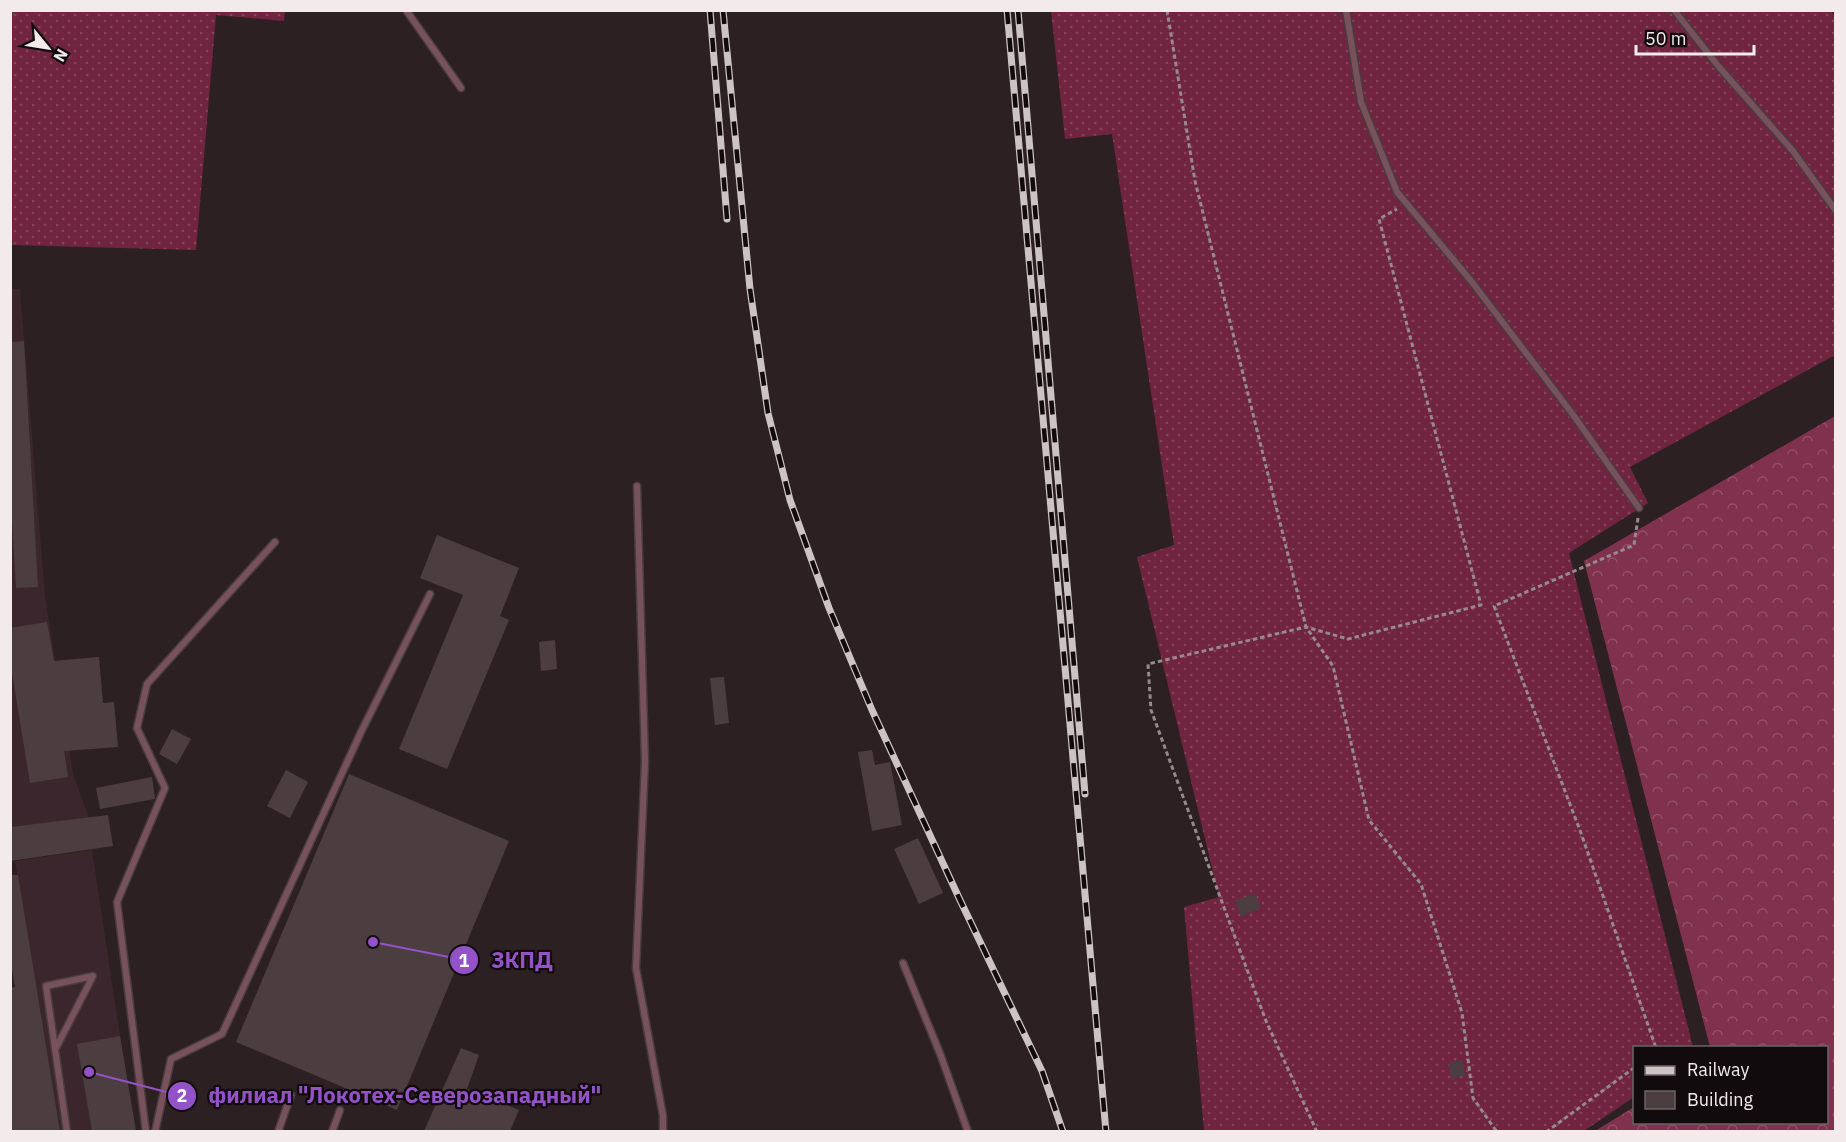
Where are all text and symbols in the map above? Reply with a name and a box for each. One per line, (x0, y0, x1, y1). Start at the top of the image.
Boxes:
north arrow (18, 18, 78, 78)
scale bar (1636, 18, 1754, 56)
text: 50 m (1645, 27, 1687, 50)
text: N (49, 45, 73, 66)
callout: ЗКПД (449, 940, 564, 980)
text: ЗКПД (491, 945, 553, 974)
text: 1 (459, 949, 470, 972)
legend (1633, 1046, 1828, 1124)
text: Railway (1687, 1058, 1749, 1081)
callout: филиал "Локотех-Северозападный" (167, 1076, 613, 1116)
text: филиал "Локотех-Северозападный" (209, 1080, 601, 1109)
text: 2 (177, 1084, 187, 1107)
text: Building (1687, 1088, 1754, 1111)

